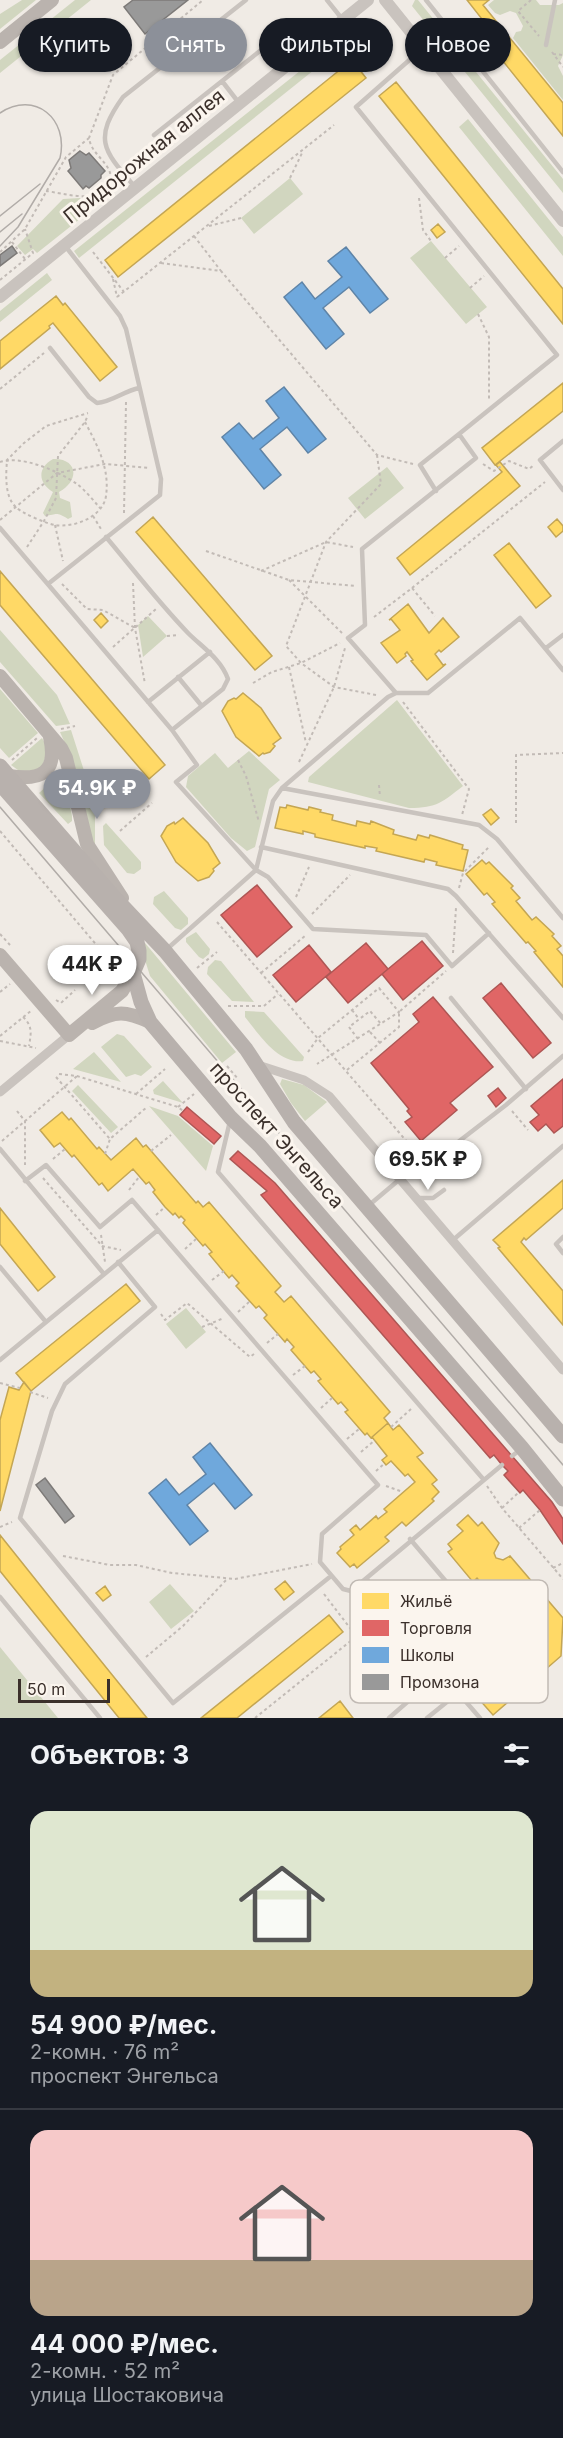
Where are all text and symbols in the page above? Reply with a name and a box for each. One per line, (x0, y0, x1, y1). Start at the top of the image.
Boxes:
chip: Купить (18, 18, 132, 72)
chip: Снять (144, 18, 247, 72)
chip: Фильтры (259, 18, 393, 72)
chip: Новое (405, 18, 511, 72)
street label: Придорожная аллея (59, 84, 229, 228)
pin: 54.9K ₽ (42, 769, 152, 820)
text: 54.9K ₽ (57, 776, 137, 800)
pin: 44K ₽ (50, 945, 134, 996)
text: 44K ₽ (61, 952, 123, 976)
street label: проспект Энгельса (205, 1057, 349, 1213)
pin: 69.5K ₽ (373, 1140, 483, 1191)
text: 69.5K ₽ (389, 1147, 467, 1171)
legend (350, 1580, 548, 1703)
text: Жильё (400, 1591, 452, 1611)
text: Торговля (400, 1618, 472, 1638)
text: Школы (400, 1645, 454, 1665)
text: Промзона (400, 1672, 480, 1692)
scale bar (18, 1676, 110, 1704)
text: 50 m (27, 1679, 65, 1699)
icon: filters (500, 1738, 533, 1771)
text: Объектов: 3 (30, 1739, 189, 1770)
icon: home (228, 1850, 336, 1958)
text: 54 900 ₽/мес. (30, 2009, 217, 2040)
text: 2-комн. · 76 m² (30, 2040, 179, 2064)
text: проспект Энгельса (30, 2064, 219, 2088)
icon: home (228, 2169, 336, 2277)
text: 44 000 ₽/мес. (30, 2328, 219, 2359)
text: 2-комн. · 52 m² (30, 2359, 180, 2383)
text: улица Шостаковича (30, 2383, 224, 2407)

